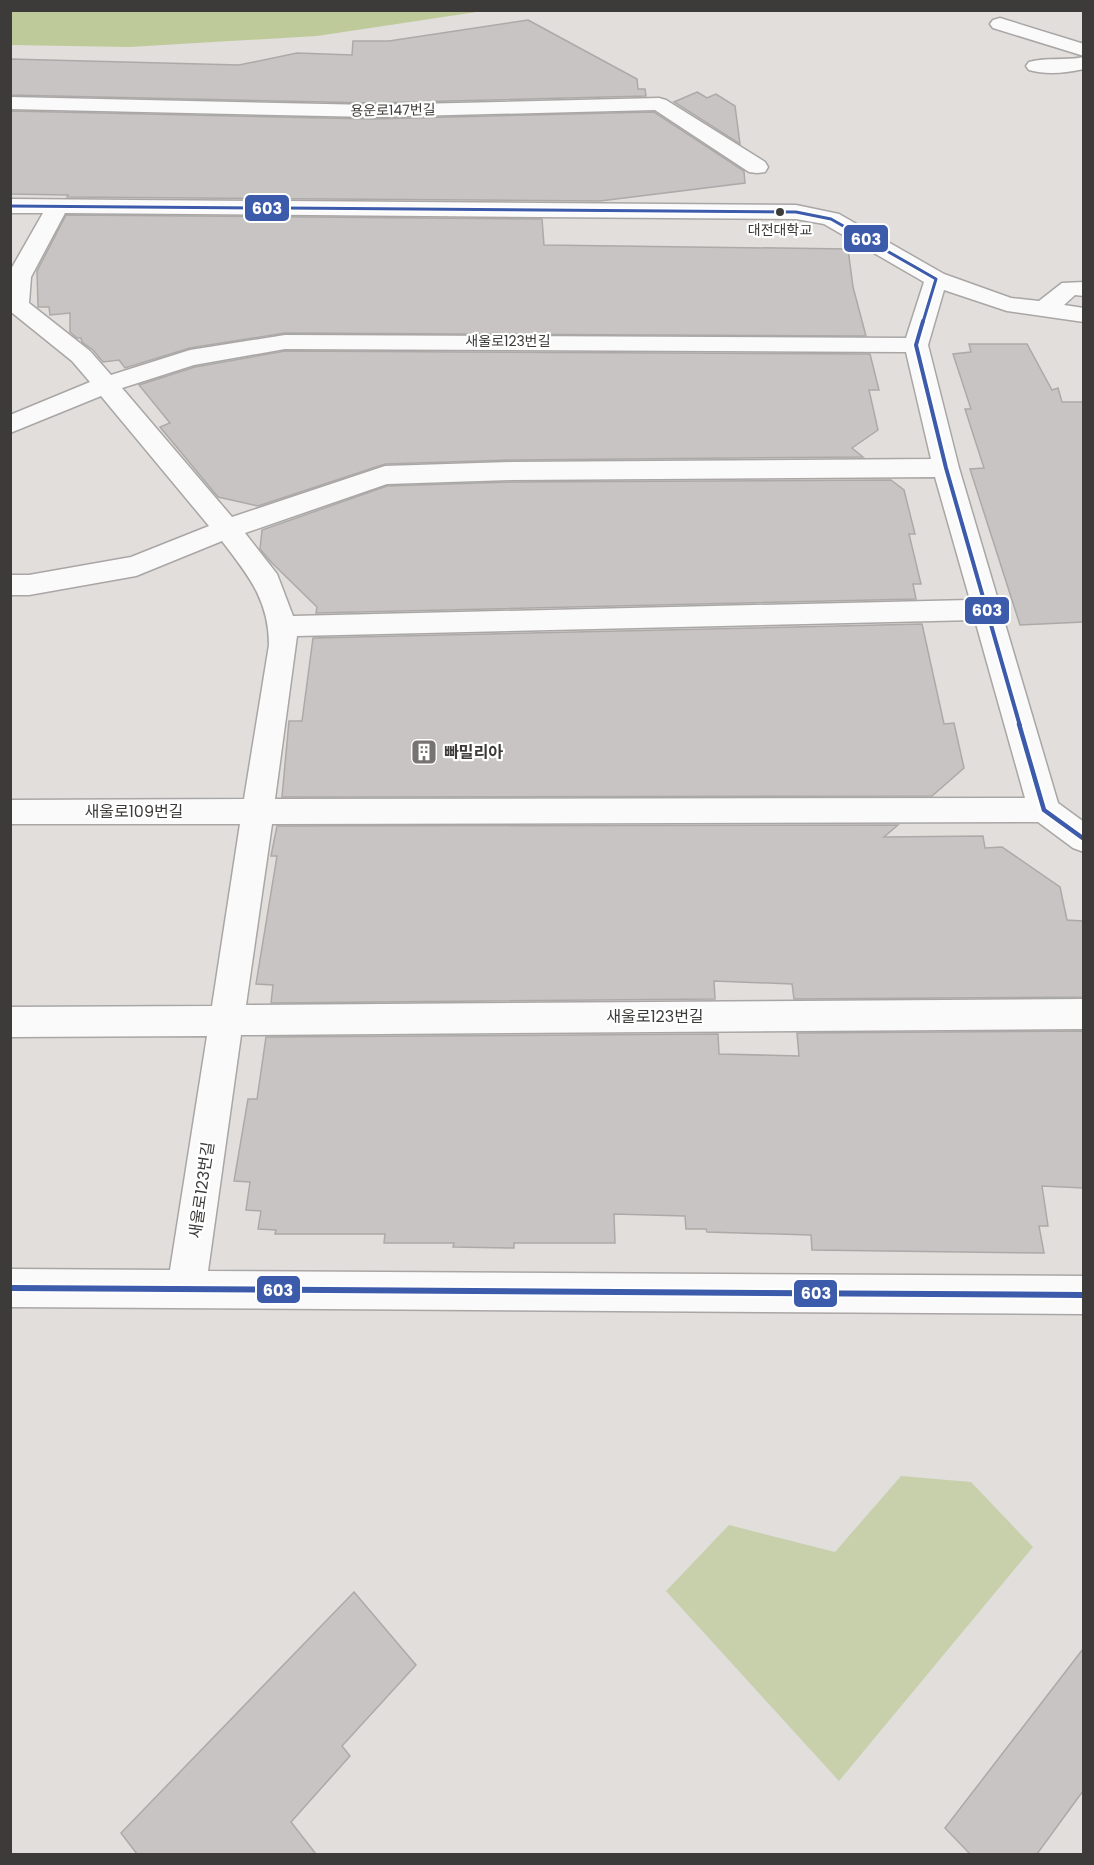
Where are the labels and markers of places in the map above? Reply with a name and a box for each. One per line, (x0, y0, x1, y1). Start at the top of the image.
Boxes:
marker: 대전대학교 (774, 206, 786, 218)
place label: 대전대학교 (748, 220, 812, 240)
building icon: 빠밀리아 (409, 737, 439, 767)
place label: 빠밀리아 (444, 741, 503, 764)

